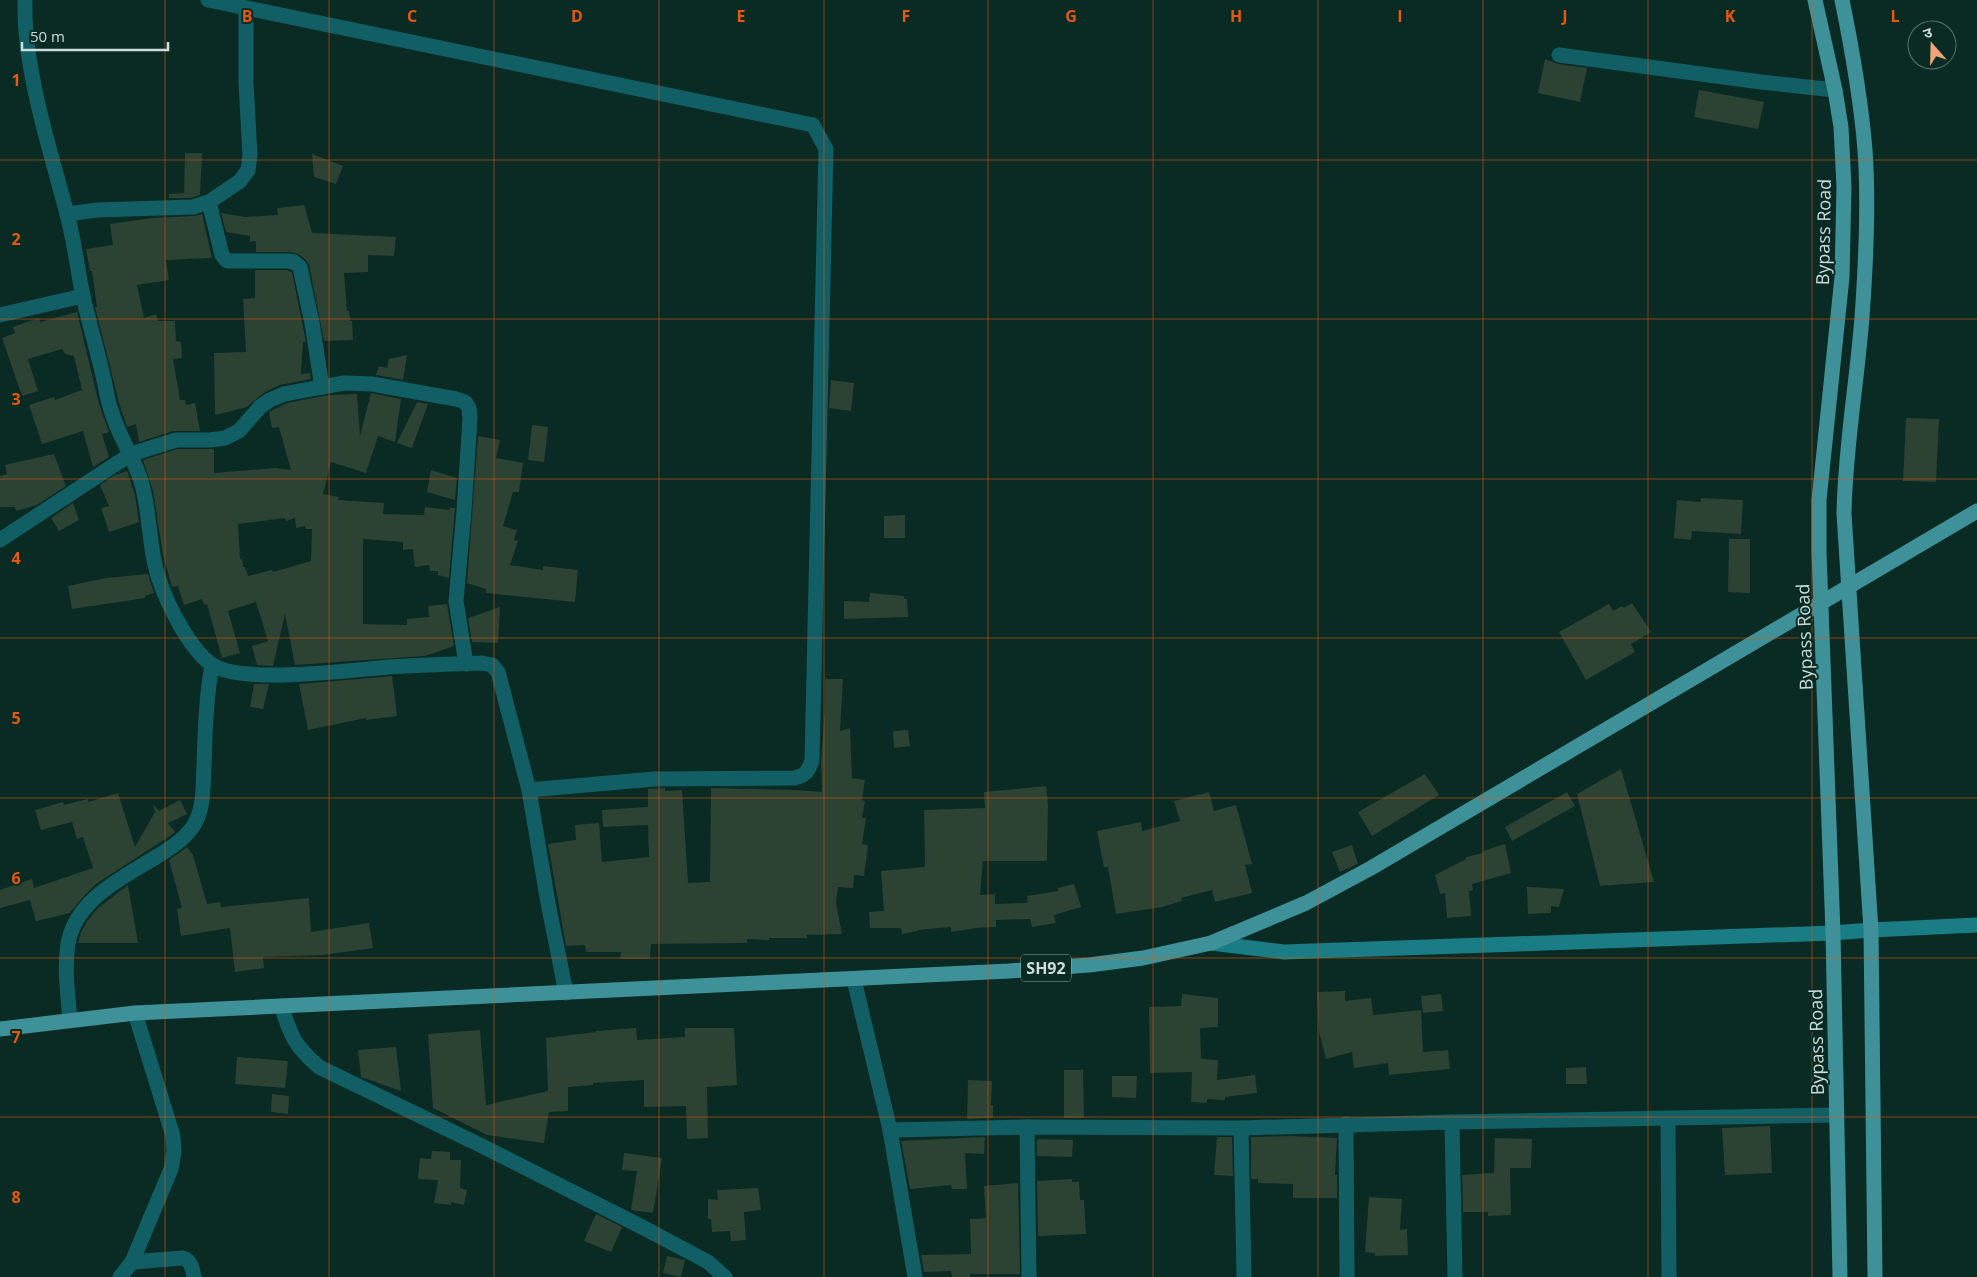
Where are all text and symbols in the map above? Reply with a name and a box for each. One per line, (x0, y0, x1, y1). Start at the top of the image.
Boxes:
text: B (242, 5, 252, 27)
text: C (407, 5, 417, 27)
text: D (571, 5, 583, 27)
text: E (737, 5, 746, 27)
text: F (902, 5, 910, 27)
text: G (1065, 5, 1077, 27)
text: H (1230, 5, 1242, 27)
text: I (1397, 5, 1403, 27)
text: J (1560, 5, 1568, 27)
text: K (1725, 5, 1736, 27)
text: L (1890, 5, 1900, 27)
scale bar (22, 20, 169, 52)
north arrow (1907, 20, 1957, 70)
text: उ (1920, 22, 1935, 43)
text: 50 m (30, 26, 65, 46)
text: 1 (11, 69, 21, 91)
street label: Bypass Road (1810, 179, 1836, 285)
text: 2 (11, 228, 21, 250)
text: 3 (11, 388, 21, 410)
text: 4 (11, 547, 21, 569)
street label: Bypass Road (1790, 583, 1818, 691)
text: 5 (11, 707, 21, 729)
text: 6 (11, 867, 21, 889)
road number: SH92 (1021, 954, 1071, 981)
street label: Bypass Road (1803, 989, 1829, 1095)
text: 7 (11, 1026, 21, 1048)
text: 8 (11, 1186, 21, 1208)

